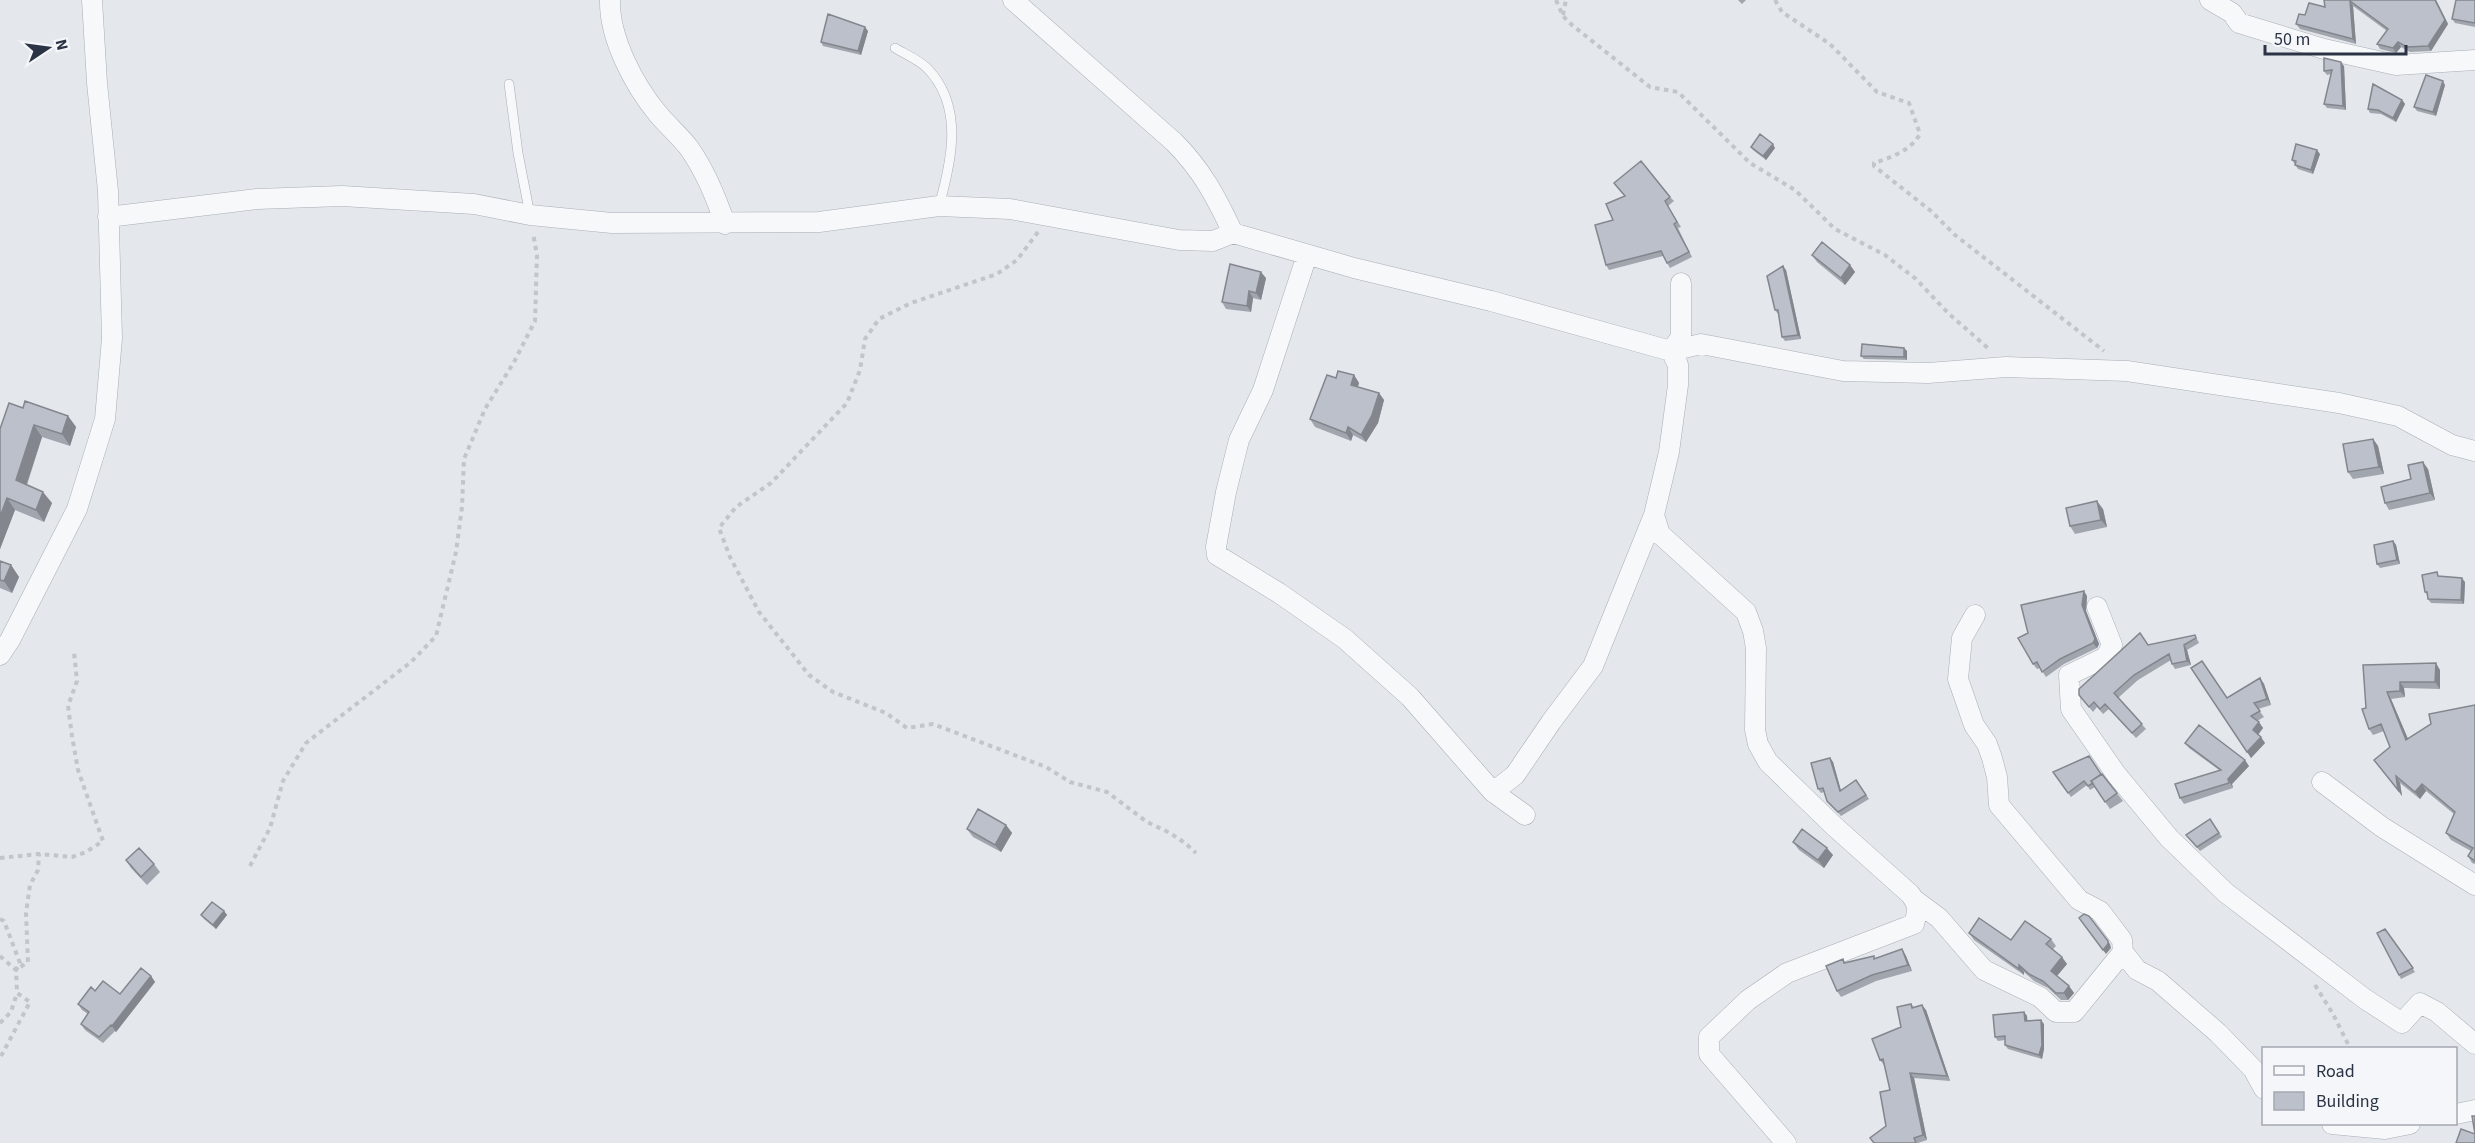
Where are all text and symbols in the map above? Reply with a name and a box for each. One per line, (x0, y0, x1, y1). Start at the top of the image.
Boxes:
north arrow (18, 18, 78, 78)
scale bar (2265, 18, 2406, 56)
text: 50 m (2274, 27, 2310, 52)
text: N (50, 37, 74, 53)
legend (2262, 1047, 2457, 1125)
text: Road (2316, 1059, 2355, 1084)
text: Building (2316, 1089, 2379, 1114)

